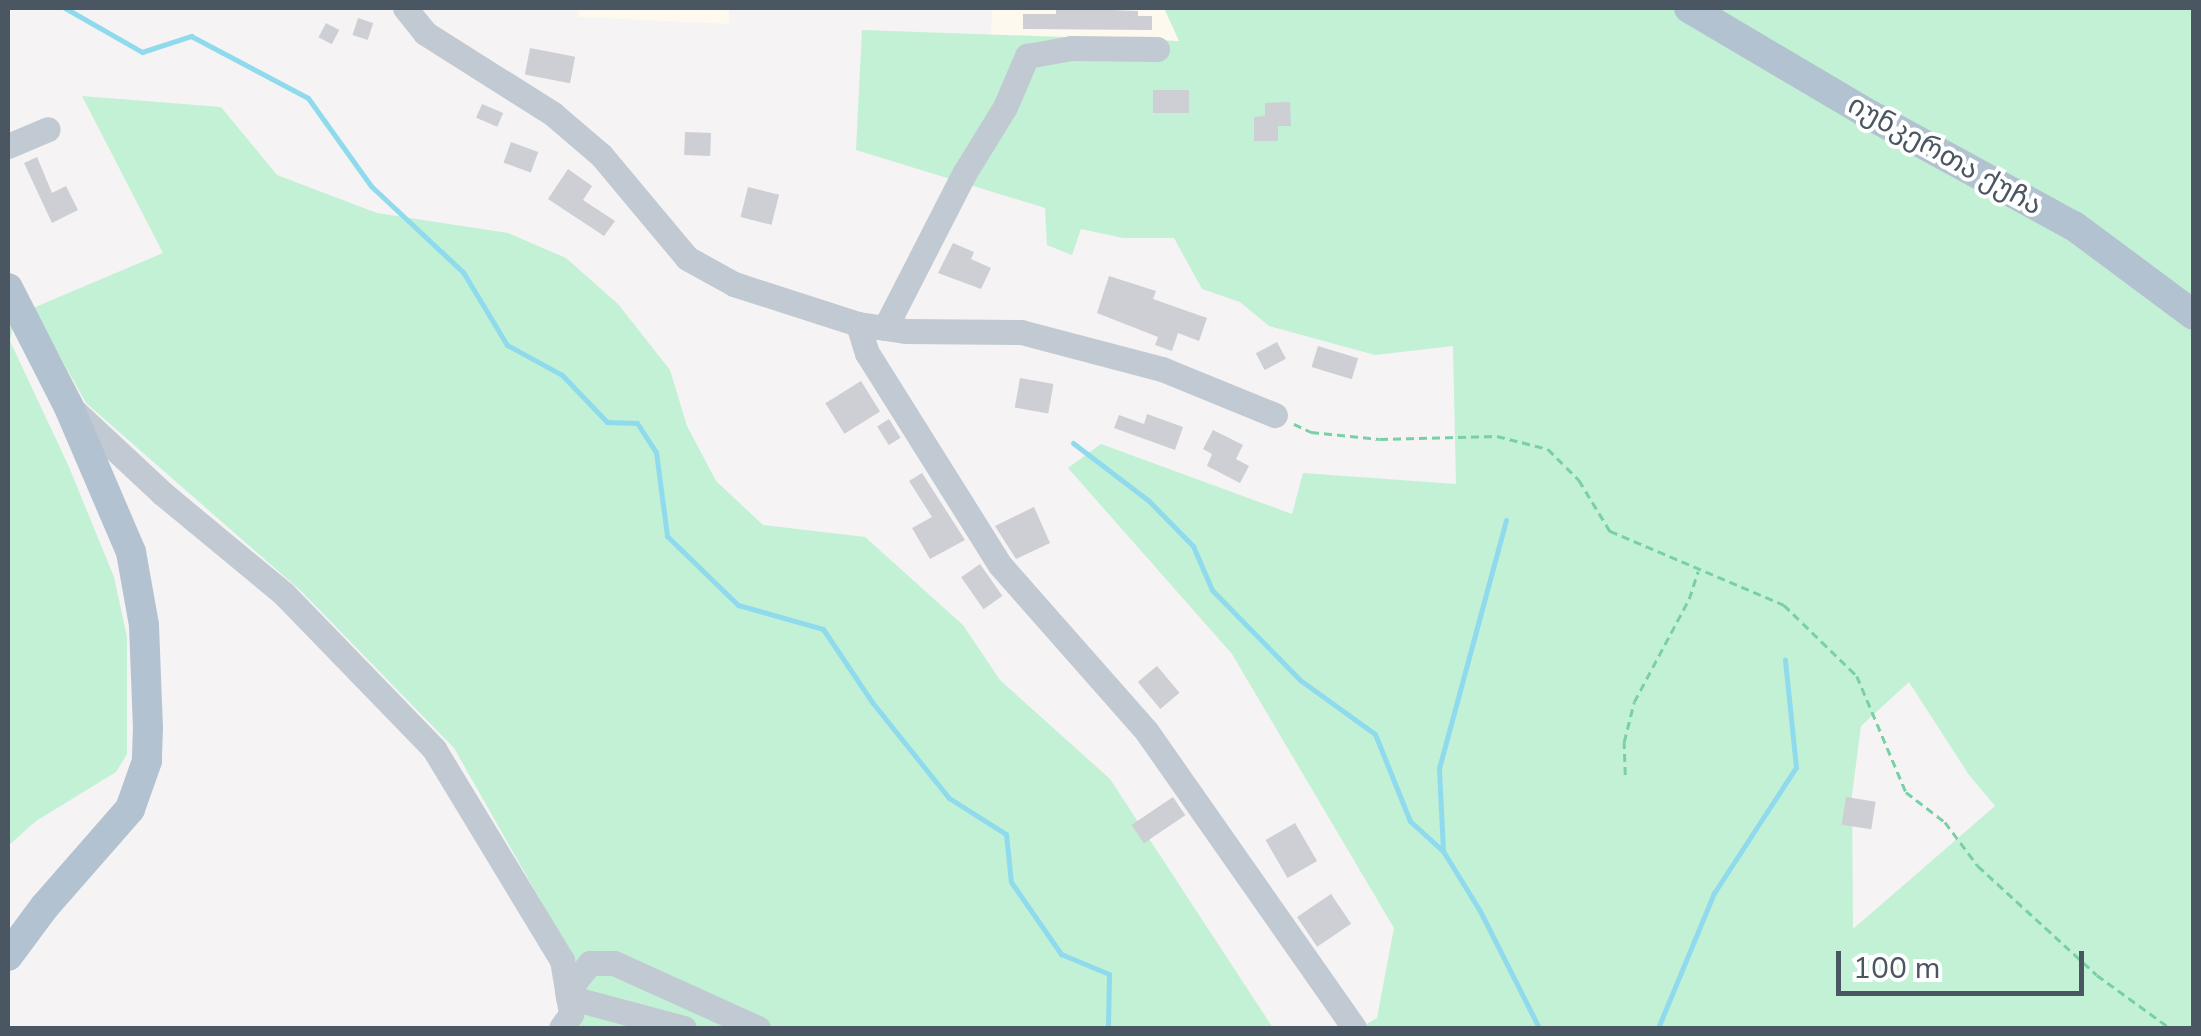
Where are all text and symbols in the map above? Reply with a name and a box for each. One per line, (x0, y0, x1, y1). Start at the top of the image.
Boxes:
street label: იუნკერთა ქუჩა (1842, 88, 2048, 222)
scale bar (1841, 931, 2088, 993)
text: 100 m (1853, 948, 1940, 989)

